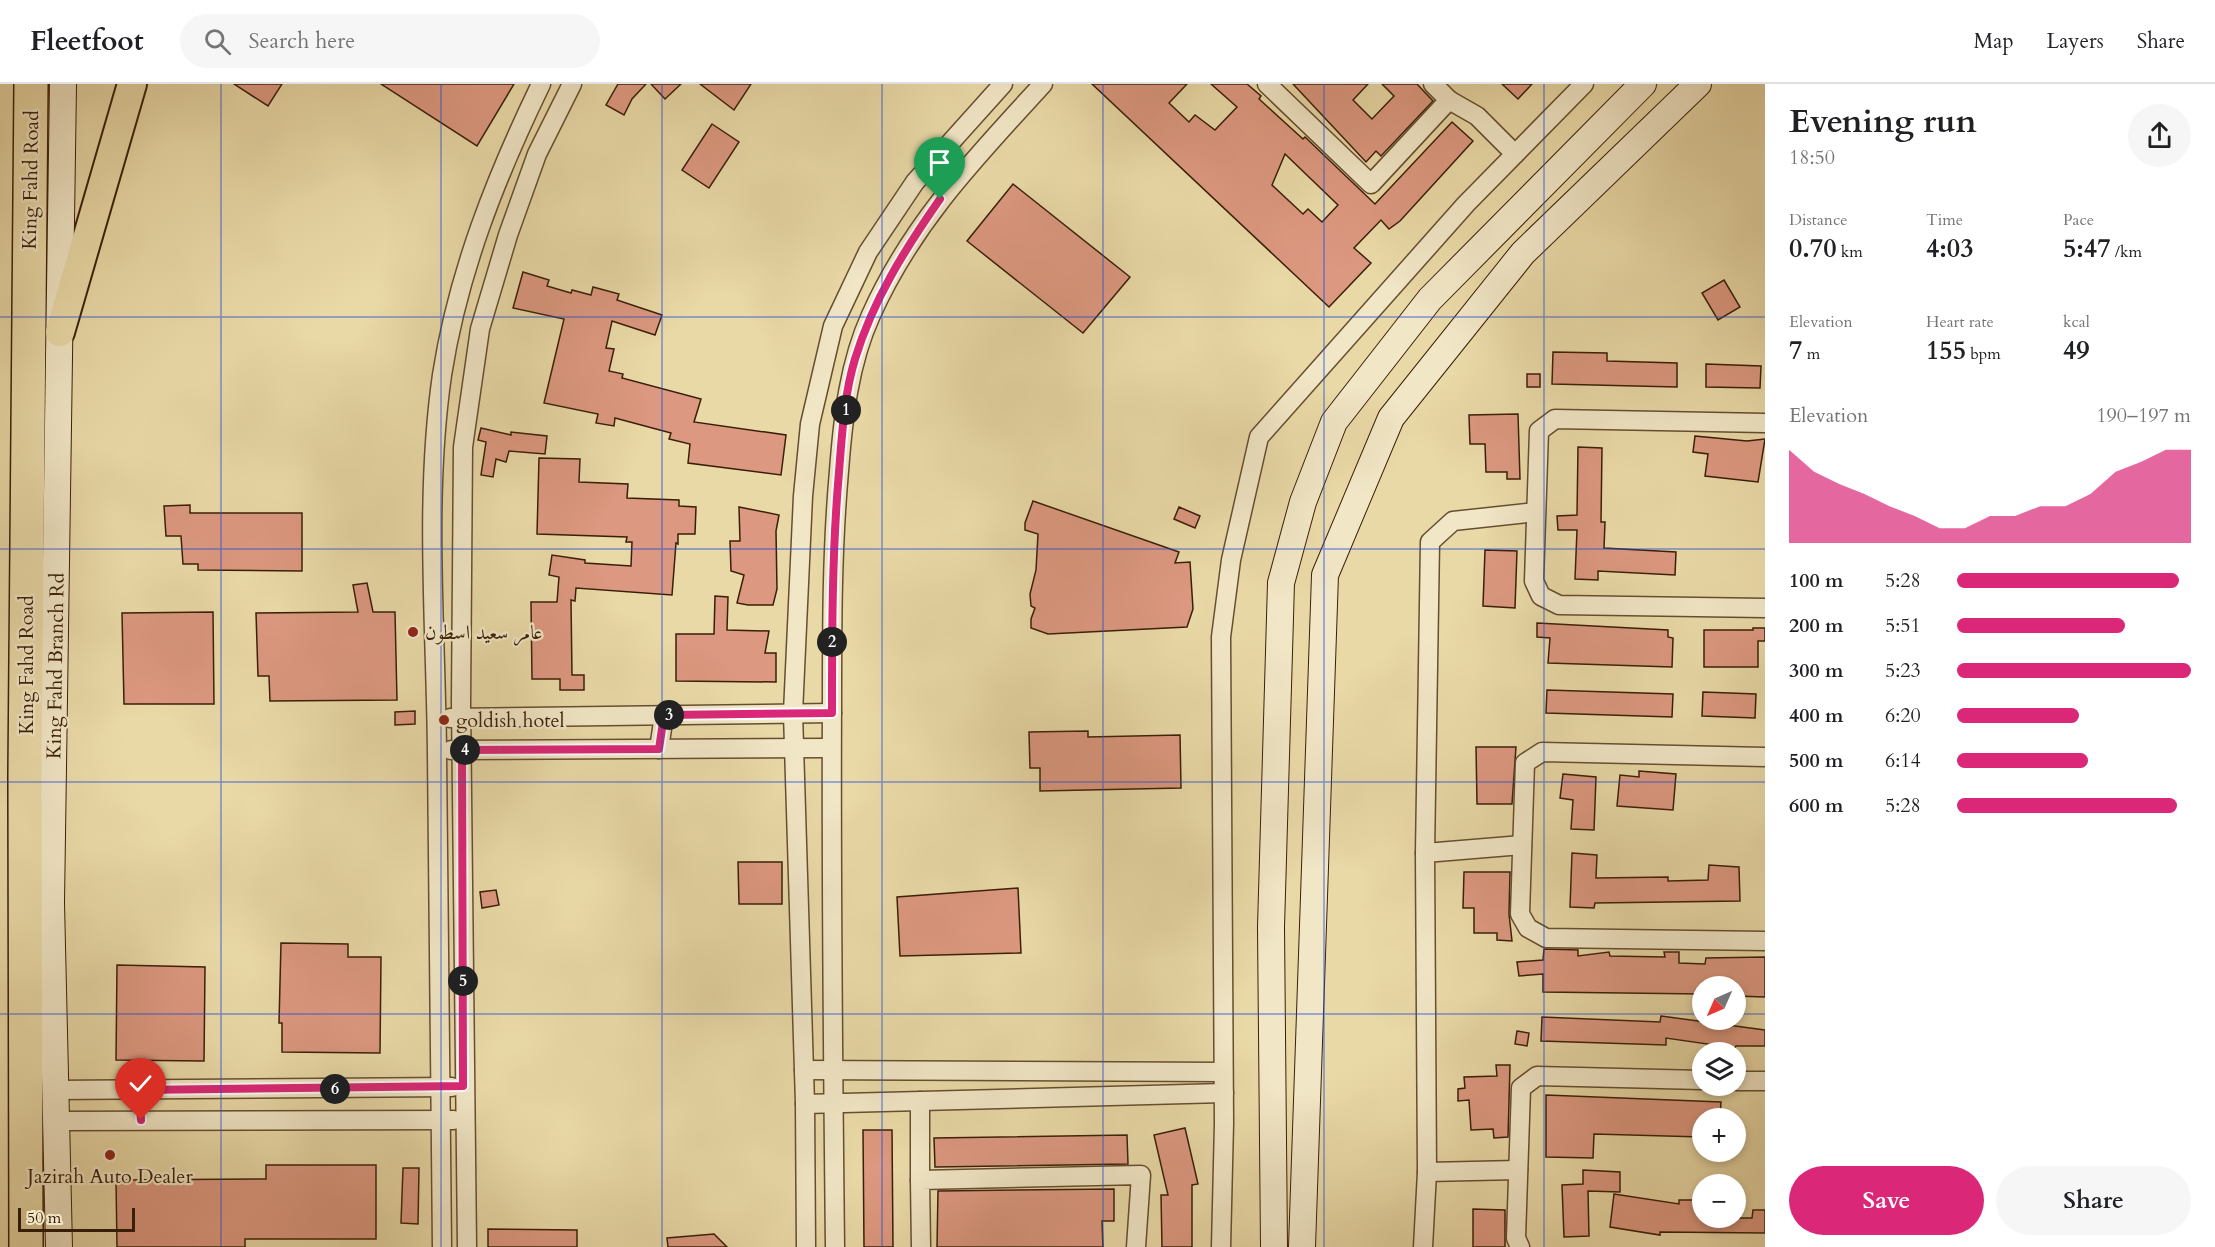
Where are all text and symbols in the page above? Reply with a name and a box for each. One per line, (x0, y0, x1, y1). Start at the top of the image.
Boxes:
search box (180, 14, 600, 68)
text: Fleetfoot (30, 22, 144, 60)
icon: search (201, 25, 234, 58)
text: Search here (249, 26, 355, 56)
text: Map (1974, 27, 2014, 56)
text: Layers (2047, 27, 2104, 56)
text: Share (2137, 27, 2185, 56)
text: Evening run (1789, 99, 1977, 144)
button: share (2128, 104, 2191, 167)
street label: King Fahd Road (16, 110, 45, 250)
pin (914, 137, 965, 199)
text: 18:50 (1789, 144, 1835, 171)
icon: arrive (923, 146, 956, 179)
text: Distance (1789, 209, 1847, 231)
text: Time (1926, 209, 1963, 231)
text: Pace (2063, 209, 2094, 231)
text: 0.70 (1789, 231, 1837, 266)
text: 4:03 (1926, 231, 1974, 266)
text: 5:47 (2063, 231, 2111, 266)
text: km (1837, 241, 1863, 263)
text: /km (2111, 241, 2142, 263)
text: Elevation (1789, 311, 1853, 333)
text: Heart rate (1926, 311, 1994, 333)
text: kcal (2063, 311, 2090, 333)
text: 7 (1789, 333, 1802, 368)
text: 155 (1926, 333, 1966, 368)
text: 49 (2063, 333, 2090, 368)
text: m (1802, 343, 1820, 365)
text: bpm (1966, 343, 2001, 365)
pin: 1 (831, 395, 861, 425)
text: 1 (842, 399, 850, 421)
text: Elevation (1789, 402, 1868, 429)
text: 190–197 m (2096, 402, 2191, 429)
text: 100 m (1789, 567, 1844, 594)
text: 5:28 (1885, 567, 1921, 594)
street label: King Fahd Branch Rd (40, 572, 71, 759)
street label: King Fahd Road (13, 595, 40, 735)
text: 200 m (1789, 612, 1844, 639)
text: 5:51 (1885, 612, 1921, 639)
place label: عامر سعيد اسطون (425, 619, 543, 646)
marker: عامر سعيد اسطون (406, 625, 420, 639)
pin: 2 (817, 627, 847, 657)
text: 2 (828, 631, 836, 653)
text: 300 m (1789, 657, 1844, 684)
text: 5:23 (1885, 657, 1921, 684)
pin: 3 (654, 700, 684, 730)
text: 400 m (1789, 702, 1844, 729)
text: 6:20 (1885, 702, 1921, 729)
text: 3 (665, 704, 673, 726)
place label: goldish hotel (456, 707, 565, 734)
marker: goldish hotel (437, 713, 451, 727)
pin: 4 (450, 735, 480, 765)
text: 4 (461, 739, 469, 761)
text: 500 m (1789, 747, 1844, 774)
text: 6:14 (1885, 747, 1921, 774)
text: 600 m (1789, 792, 1844, 819)
text: 5:28 (1885, 792, 1921, 819)
pin: 5 (448, 966, 478, 996)
text: 5 (459, 970, 467, 992)
north arrow (1692, 976, 1746, 1030)
map controls (1692, 976, 1746, 1228)
button: layers (1692, 1042, 1746, 1096)
pin (115, 1058, 166, 1120)
icon: check (124, 1067, 157, 1100)
pin: 6 (320, 1074, 350, 1104)
text: 6 (331, 1078, 339, 1100)
button: + (1692, 1108, 1746, 1162)
marker: Jazirah Auto Dealer (103, 1148, 117, 1162)
place label: Jazirah Auto Dealer (24, 1163, 193, 1190)
button: Save (1789, 1166, 1984, 1235)
button: Share (1996, 1166, 2191, 1235)
button: − (1692, 1174, 1746, 1228)
scale bar (18, 1205, 135, 1232)
text: 50 m (27, 1207, 61, 1229)

